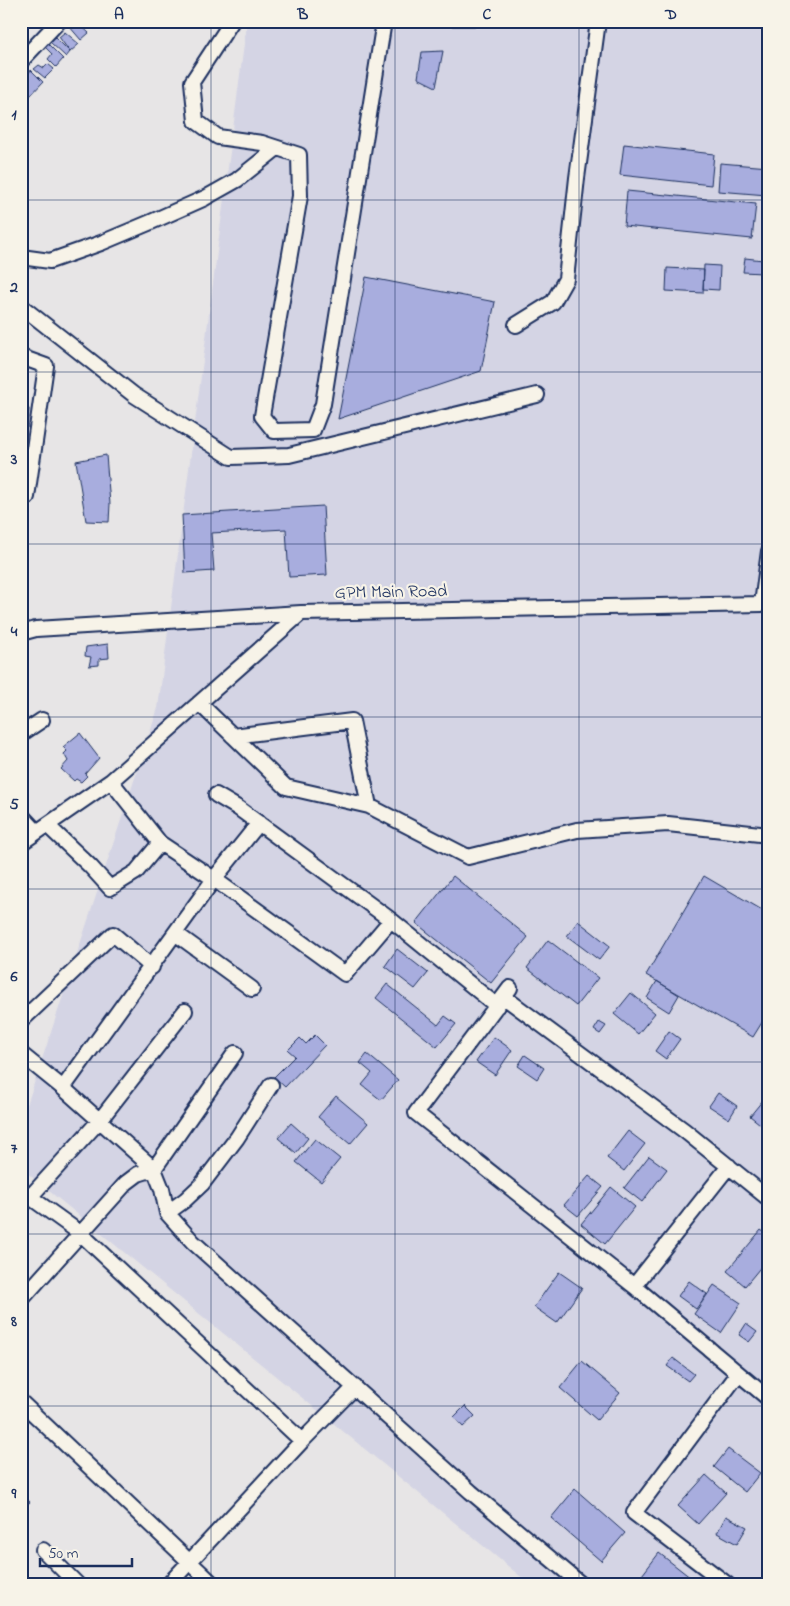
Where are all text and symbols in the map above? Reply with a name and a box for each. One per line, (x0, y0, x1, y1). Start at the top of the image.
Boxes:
text: A (114, 3, 124, 27)
text: B (297, 3, 309, 27)
text: C (483, 3, 492, 27)
text: D (664, 3, 677, 27)
text: 1 (11, 103, 17, 127)
text: 2 (9, 276, 18, 300)
text: 3 (10, 448, 18, 472)
street label: GPM Main Road (335, 579, 447, 607)
text: 4 (10, 620, 18, 644)
text: 5 (9, 793, 19, 817)
text: 6 (9, 965, 18, 989)
text: 7 (11, 1137, 18, 1161)
text: 8 (10, 1310, 17, 1334)
text: 9 (11, 1482, 17, 1506)
scale bar (40, 1536, 132, 1568)
text: 50 m (48, 1543, 79, 1565)

